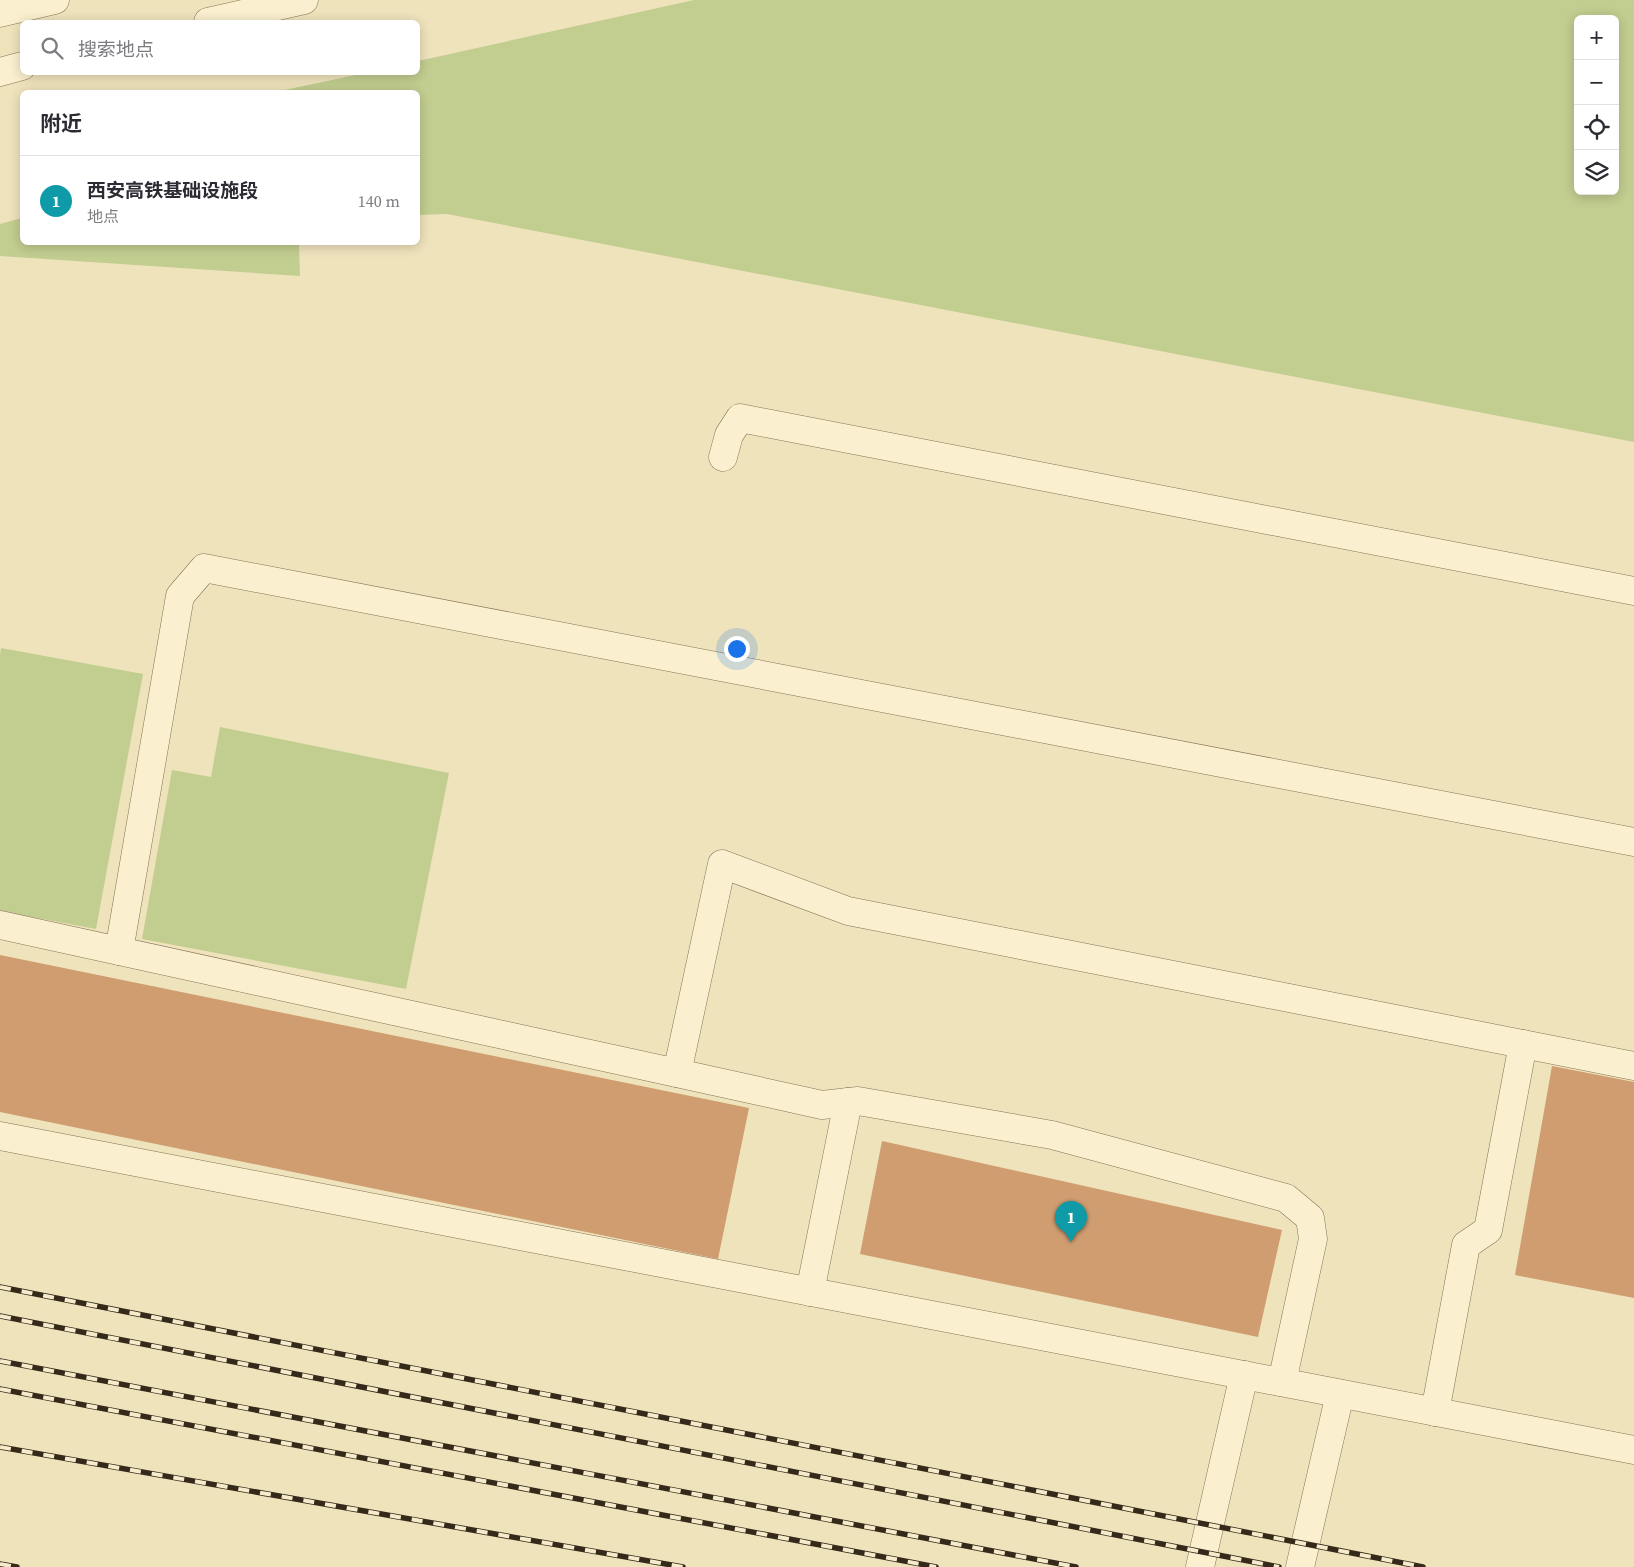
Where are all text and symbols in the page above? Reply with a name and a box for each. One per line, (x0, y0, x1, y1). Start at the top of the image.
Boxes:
map controls (1574, 15, 1619, 195)
button: + (1574, 15, 1619, 60)
search box (20, 20, 420, 75)
icon: search (38, 34, 66, 62)
text: 搜索地点 (78, 36, 154, 62)
button: − (1574, 60, 1619, 105)
button: locate (1574, 105, 1619, 150)
text: 附近 (40, 109, 82, 138)
button: layers (1574, 150, 1619, 195)
text: 西安高铁基础设施段 (87, 177, 258, 203)
text: 1 (52, 190, 60, 212)
text: 140 m (358, 190, 400, 212)
text: 地点 (87, 205, 119, 227)
your location (724, 636, 750, 662)
pin: 1 (1055, 1201, 1087, 1242)

